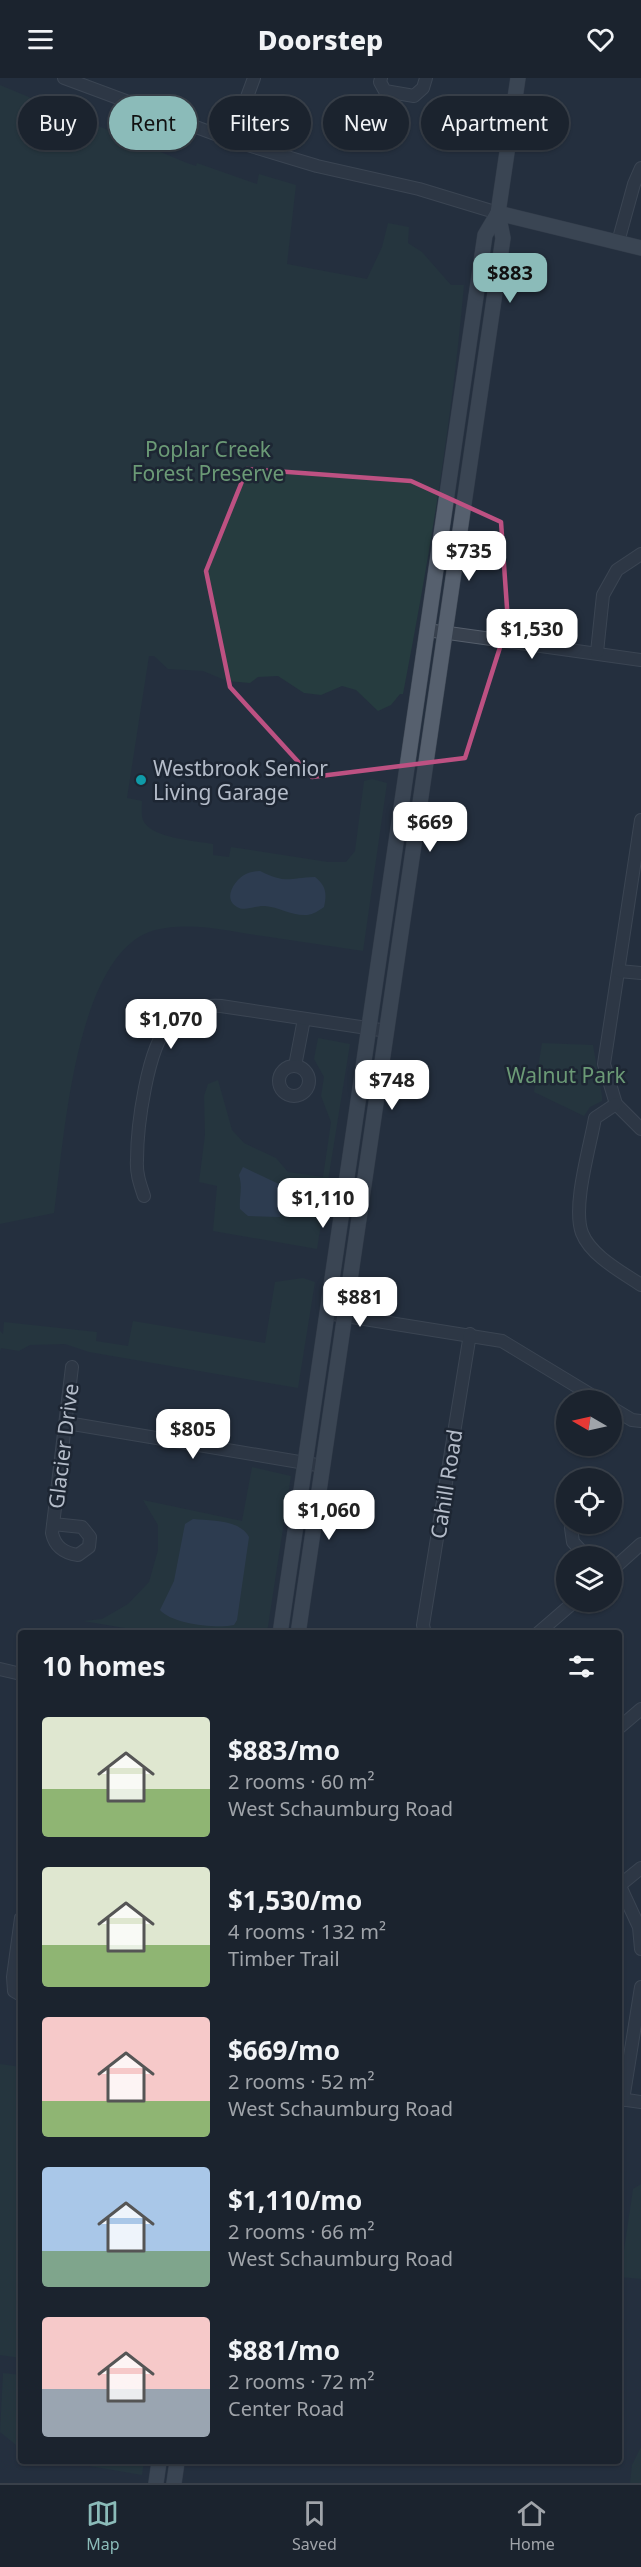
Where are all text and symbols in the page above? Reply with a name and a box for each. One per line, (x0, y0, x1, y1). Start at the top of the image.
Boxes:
text: Doorstep (258, 21, 383, 58)
icon: menu (24, 23, 57, 56)
icon: heart (584, 23, 617, 56)
chip: Buy (18, 96, 97, 150)
chip: Rent (109, 96, 197, 150)
chip: Filters (209, 96, 311, 150)
chip: New (323, 96, 409, 150)
chip: Apartment (421, 96, 569, 150)
pin: $883 (474, 253, 546, 304)
text: $883 (487, 259, 533, 286)
park label: Poplar Creek Forest Preserve (132, 435, 284, 487)
pin: $735 (433, 531, 505, 582)
text: $735 (446, 537, 492, 564)
pin: $1,530 (483, 609, 581, 660)
text: $1,530 (501, 615, 563, 642)
place label: Westbrook Senior Living Garage (153, 754, 328, 806)
marker: Westbrook Senior Living Garage (134, 773, 148, 787)
pin: $669 (394, 802, 466, 853)
text: $669 (407, 808, 453, 835)
pin: $1,070 (122, 999, 220, 1050)
text: $1,070 (140, 1005, 202, 1032)
pin: $748 (356, 1060, 428, 1111)
park label: Walnut Park (506, 1061, 627, 1089)
text: $748 (369, 1066, 415, 1093)
pin: $1,110 (274, 1178, 372, 1229)
text: $1,110 (292, 1184, 354, 1211)
pin: $881 (324, 1277, 396, 1328)
text: $881 (337, 1283, 383, 1310)
street label: Glacier Drive (41, 1382, 85, 1510)
north arrow (556, 1390, 622, 1456)
map controls (556, 1390, 622, 1612)
pin: $805 (157, 1409, 229, 1460)
text: $805 (170, 1415, 216, 1442)
street label: Cahill Road (424, 1427, 468, 1541)
button: locate (556, 1468, 622, 1534)
pin: $1,060 (280, 1490, 378, 1541)
text: $1,060 (298, 1496, 360, 1523)
button: layers (556, 1546, 622, 1612)
text: 10 homes (42, 1648, 166, 1684)
icon: filters (565, 1650, 598, 1683)
text: $883/mo (228, 1732, 340, 1768)
icon: home (90, 1741, 162, 1813)
text: 2 rooms · 60 m² (228, 1768, 375, 1795)
text: West Schaumburg Road (228, 1795, 453, 1822)
text: $1,530/mo (228, 1882, 362, 1918)
icon: home (90, 1891, 162, 1963)
text: 4 rooms · 132 m² (228, 1918, 386, 1945)
text: Timber Trail (228, 1945, 340, 1972)
text: $669/mo (228, 2032, 340, 2068)
icon: home (90, 2041, 162, 2113)
text: 2 rooms · 52 m² (228, 2068, 375, 2095)
text: West Schaumburg Road (228, 2095, 453, 2122)
text: $1,110/mo (228, 2182, 362, 2218)
icon: home (90, 2191, 162, 2263)
text: 2 rooms · 66 m² (228, 2218, 375, 2245)
text: West Schaumburg Road (228, 2245, 453, 2272)
text: $881/mo (228, 2332, 340, 2368)
icon: home (90, 2341, 162, 2413)
text: 2 rooms · 72 m² (228, 2368, 375, 2395)
text: Center Road (228, 2395, 344, 2422)
tab: Map (86, 2497, 120, 2555)
tab: Saved (292, 2497, 337, 2555)
tab: Home (509, 2497, 555, 2555)

